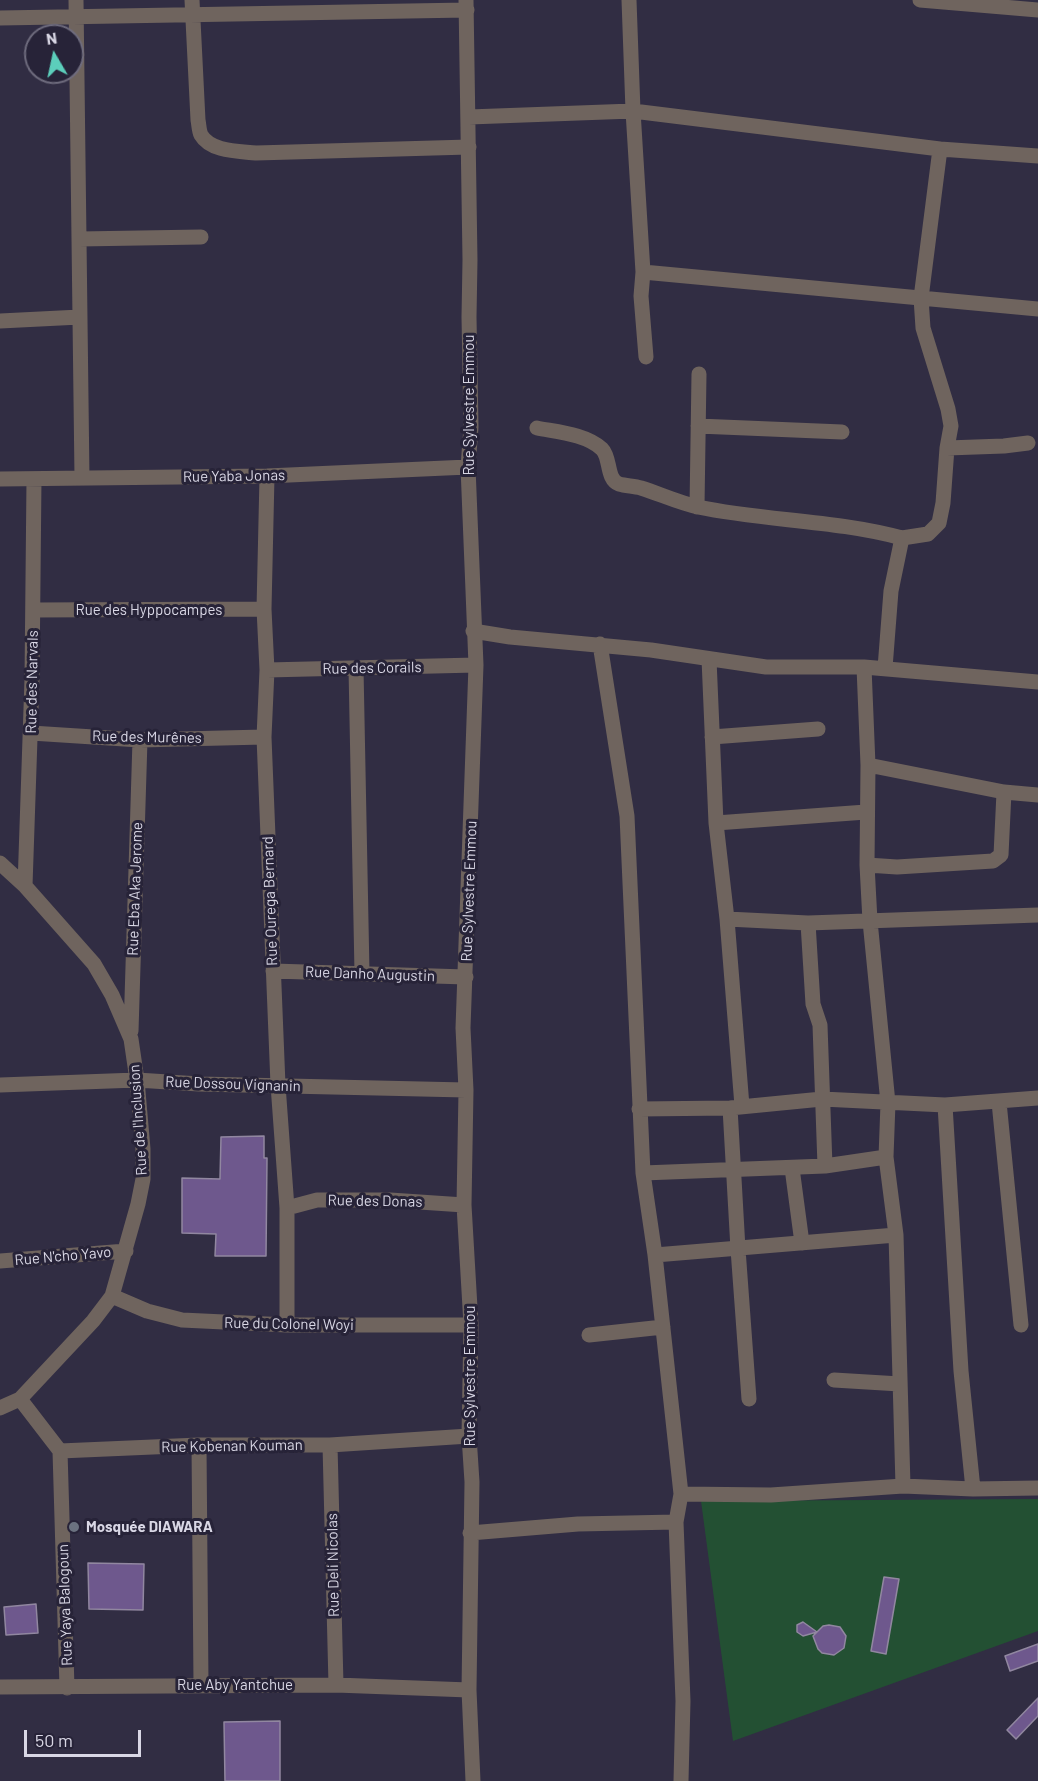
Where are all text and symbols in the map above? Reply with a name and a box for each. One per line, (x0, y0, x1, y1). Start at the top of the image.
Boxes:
north arrow (24, 24, 84, 84)
text: N (45, 27, 58, 48)
street label: Rue Sylvestre Emmou (460, 334, 478, 476)
street label: Rue Yaba Jonas (183, 466, 285, 486)
street label: Rue des Hyppocampes (76, 601, 222, 619)
street label: Rue des Narvals (22, 630, 42, 734)
street label: Rue des Corails (322, 658, 422, 678)
street label: Rue des Murênes (92, 727, 202, 747)
street label: Rue Sylvestre Emmou (458, 820, 480, 962)
street label: Rue Eba Aka Jerome (124, 822, 146, 956)
street label: Rue Ourega Bernard (259, 836, 281, 966)
street label: Rue Danho Augustin (305, 963, 435, 985)
street label: Rue de l'Inclusion (125, 1064, 151, 1176)
street label: Rue Dossou Vignanin (165, 1073, 301, 1095)
street label: Rue des Donas (327, 1191, 423, 1211)
street label: Rue N'cho Yavo (14, 1243, 112, 1269)
street label: Rue Sylvestre Emmou (461, 1305, 479, 1447)
street label: Rue du Colonel Woyi (224, 1314, 354, 1334)
street label: Rue Kobenan Kouman (161, 1436, 303, 1456)
street label: Rue Deli Nicolas (323, 1513, 343, 1617)
place label: Mosquée DIAWARA (86, 1518, 213, 1536)
marker: Mosquée DIAWARA (67, 1520, 81, 1534)
street label: Rue Yaya Balogoun (54, 1544, 76, 1666)
street label: Rue Aby Yantchue (177, 1676, 293, 1694)
scale bar (27, 1718, 144, 1756)
text: 50 m (35, 1729, 73, 1751)

